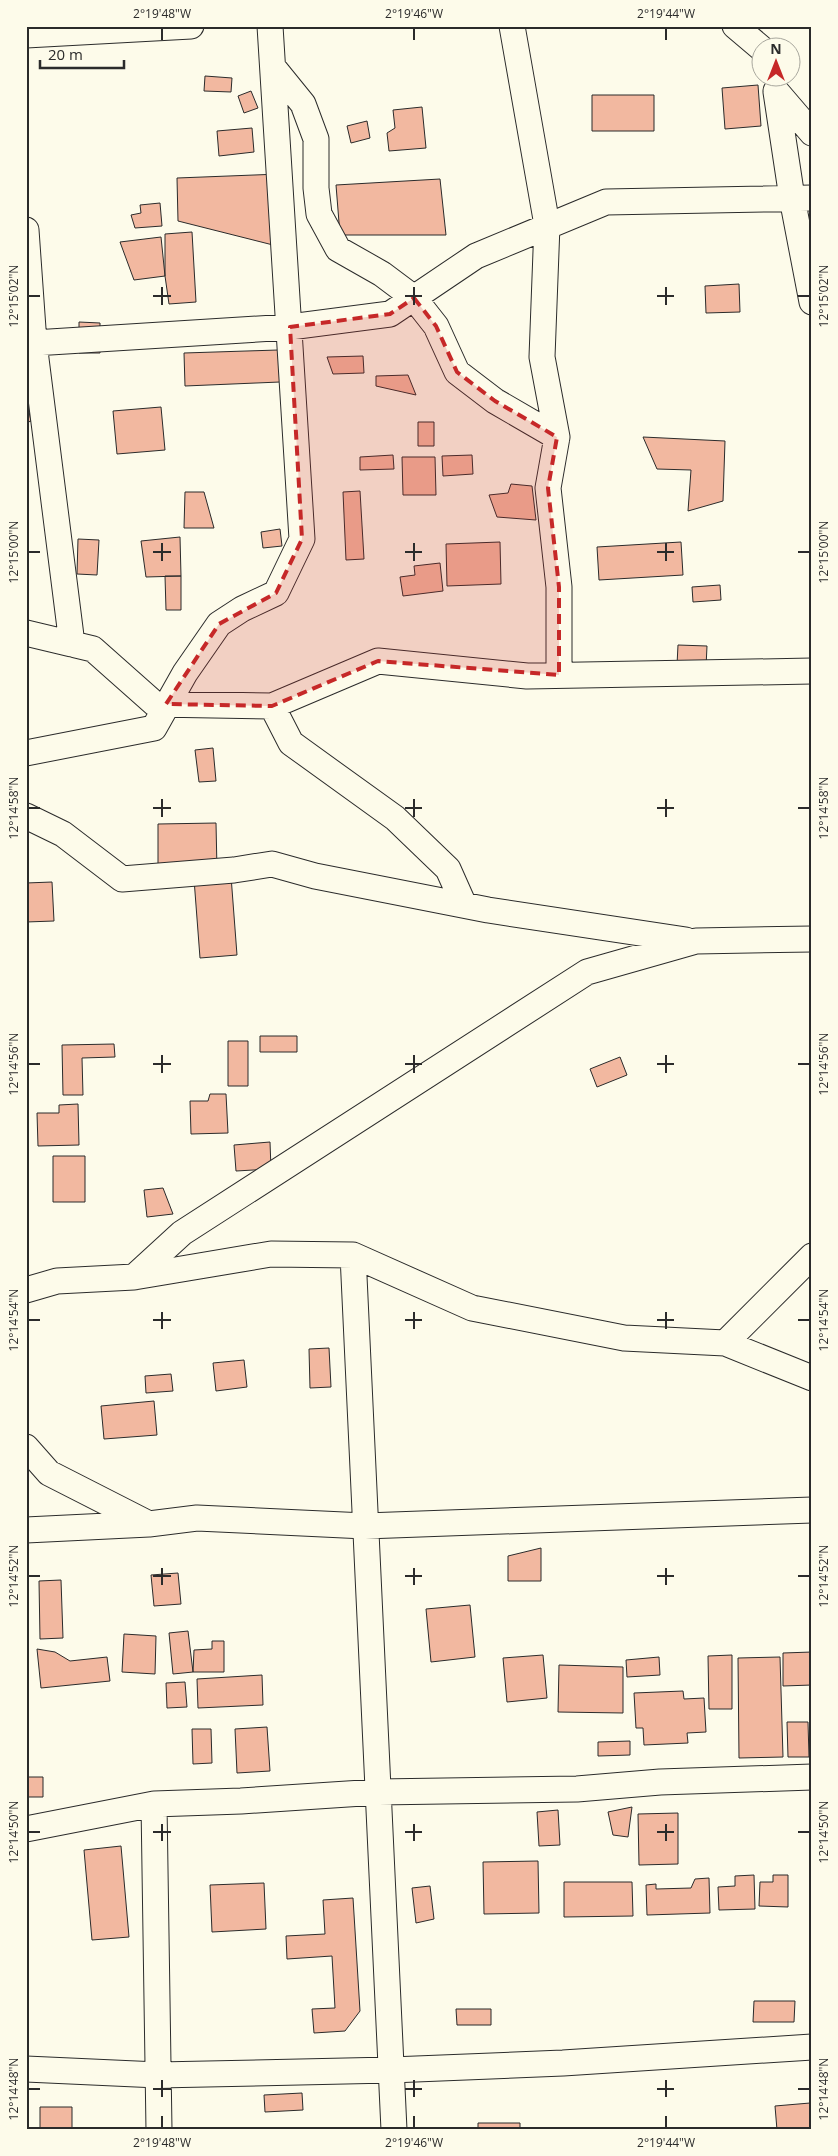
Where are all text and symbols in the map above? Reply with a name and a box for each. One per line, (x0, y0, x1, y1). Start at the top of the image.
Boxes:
text: 2°19'48"W (133, 5, 191, 22)
text: 2°19'46"W (385, 5, 443, 22)
text: 2°19'44"W (637, 5, 695, 22)
scale bar (40, 38, 124, 70)
north arrow (750, 38, 800, 88)
text: N (770, 39, 782, 58)
text: 20 m (48, 44, 83, 64)
text: 12°15'02"N (5, 265, 22, 327)
text: 12°15'02"N (815, 265, 832, 327)
text: 12°15'00"N (5, 521, 22, 583)
text: 12°15'00"N (815, 521, 832, 583)
text: 12°14'58"N (5, 777, 22, 839)
text: 12°14'58"N (815, 777, 832, 839)
text: 12°14'56"N (5, 1033, 22, 1095)
text: 12°14'56"N (815, 1033, 832, 1095)
text: 12°14'54"N (5, 1289, 22, 1351)
text: 12°14'54"N (815, 1289, 832, 1351)
text: 12°14'52"N (5, 1545, 22, 1607)
text: 12°14'52"N (815, 1545, 832, 1607)
text: 12°14'50"N (5, 1801, 22, 1863)
text: 12°14'50"N (815, 1801, 832, 1863)
text: 12°14'48"N (5, 2058, 22, 2120)
text: 12°14'48"N (815, 2058, 832, 2120)
text: 2°19'48"W (133, 2134, 191, 2151)
text: 2°19'46"W (385, 2134, 443, 2151)
text: 2°19'44"W (637, 2134, 695, 2151)

